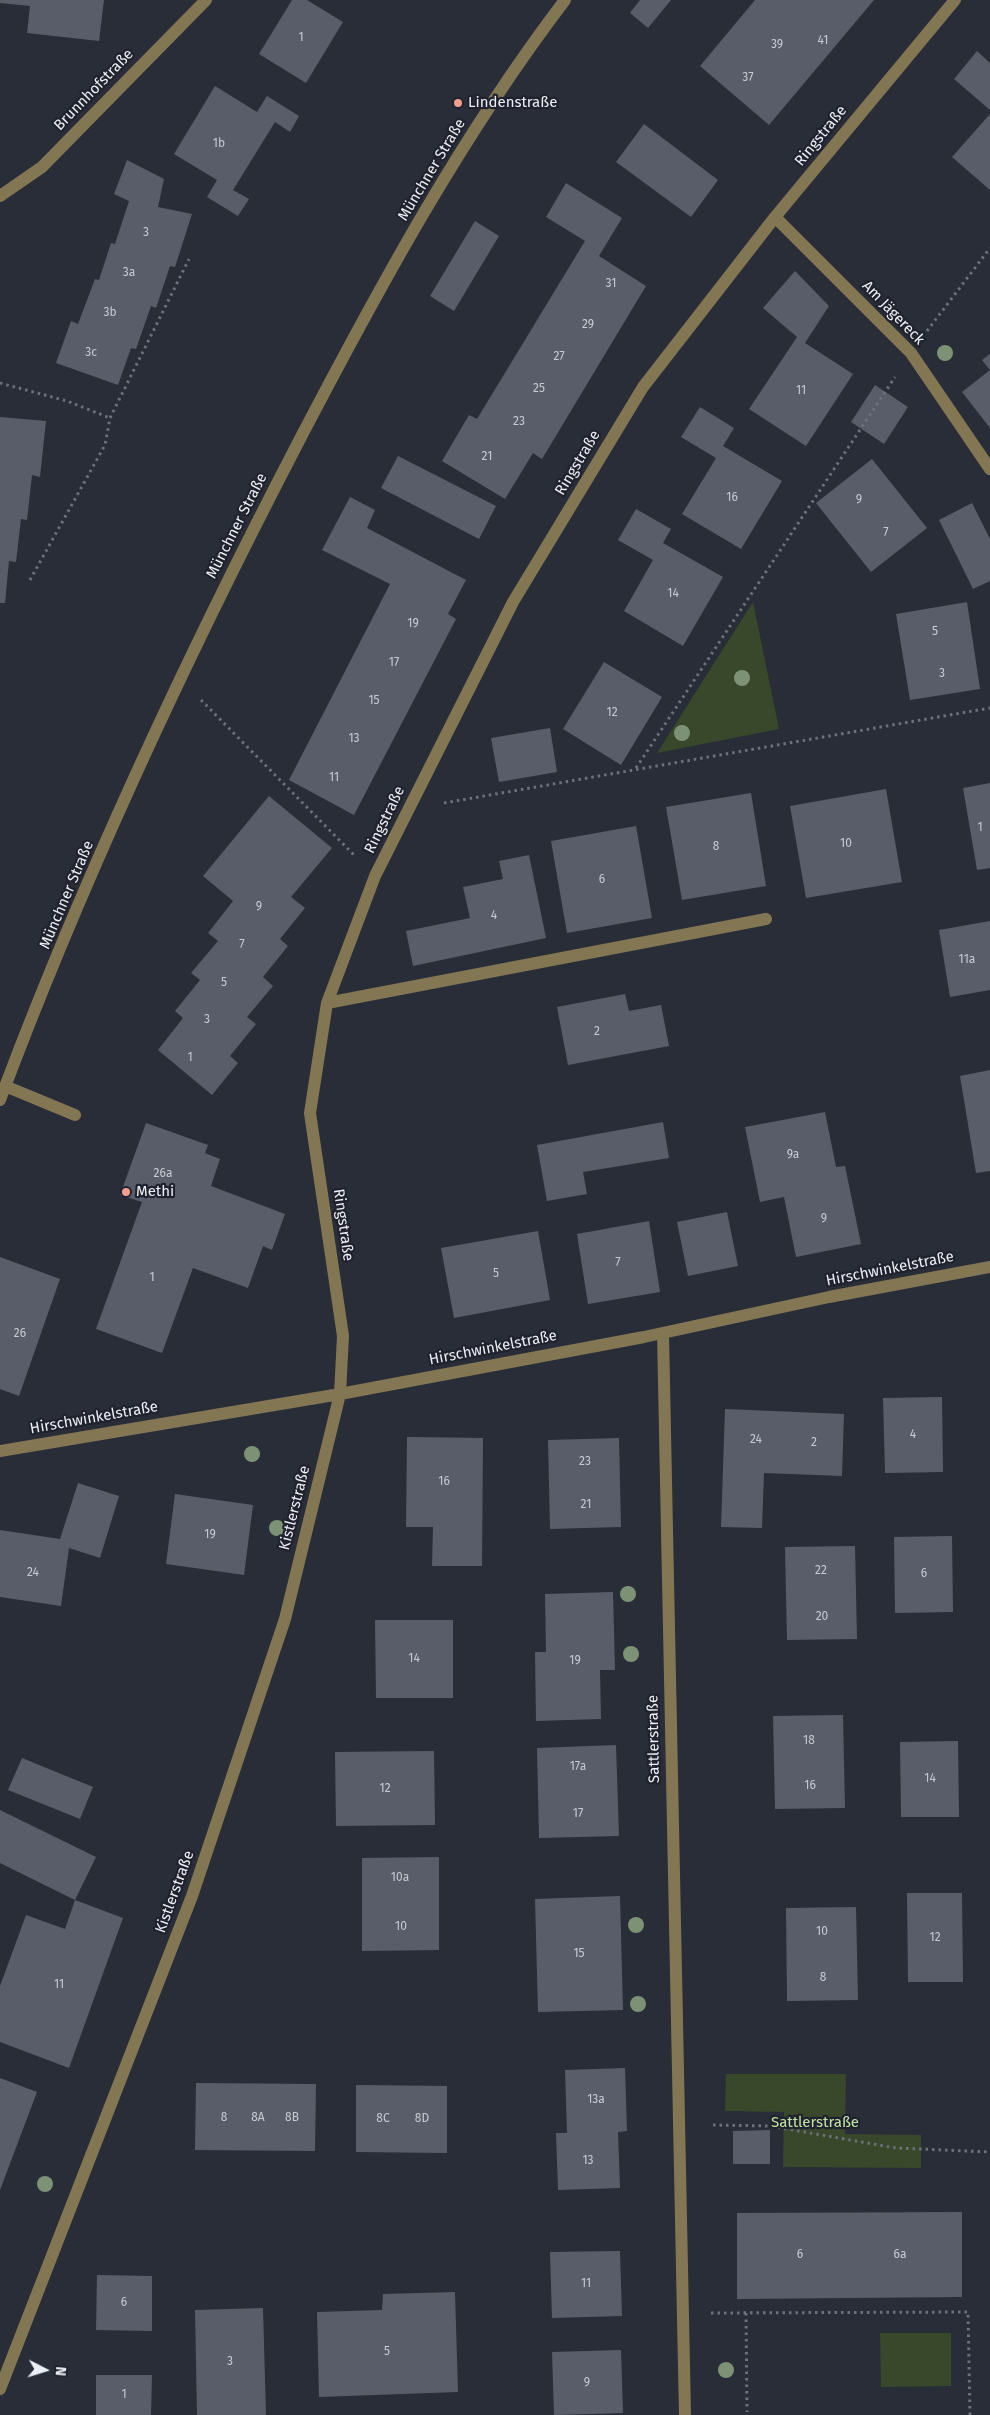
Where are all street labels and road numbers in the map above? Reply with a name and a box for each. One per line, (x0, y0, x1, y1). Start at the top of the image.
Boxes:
street label: Brunnhofstraße (50, 45, 138, 135)
street label: Ringstraße (791, 102, 851, 170)
street label: Münchner Straße (394, 116, 470, 224)
street label: Am Jägereck (858, 277, 928, 349)
street label: Ringstraße (552, 427, 604, 499)
street label: Münchner Straße (203, 470, 271, 582)
street label: Ringstraße (361, 783, 409, 857)
street label: Münchner Straße (36, 838, 98, 952)
street label: Ringstraße (329, 1188, 357, 1262)
street label: Hirschwinkelstraße (825, 1248, 955, 1290)
street label: Hirschwinkelstraße (428, 1327, 558, 1369)
street label: Hirschwinkelstraße (29, 1398, 159, 1438)
street label: Kistlerstraße (276, 1464, 314, 1552)
street label: Sattlerstraße (644, 1695, 664, 1783)
street label: Kistlerstraße (152, 1848, 198, 1936)

